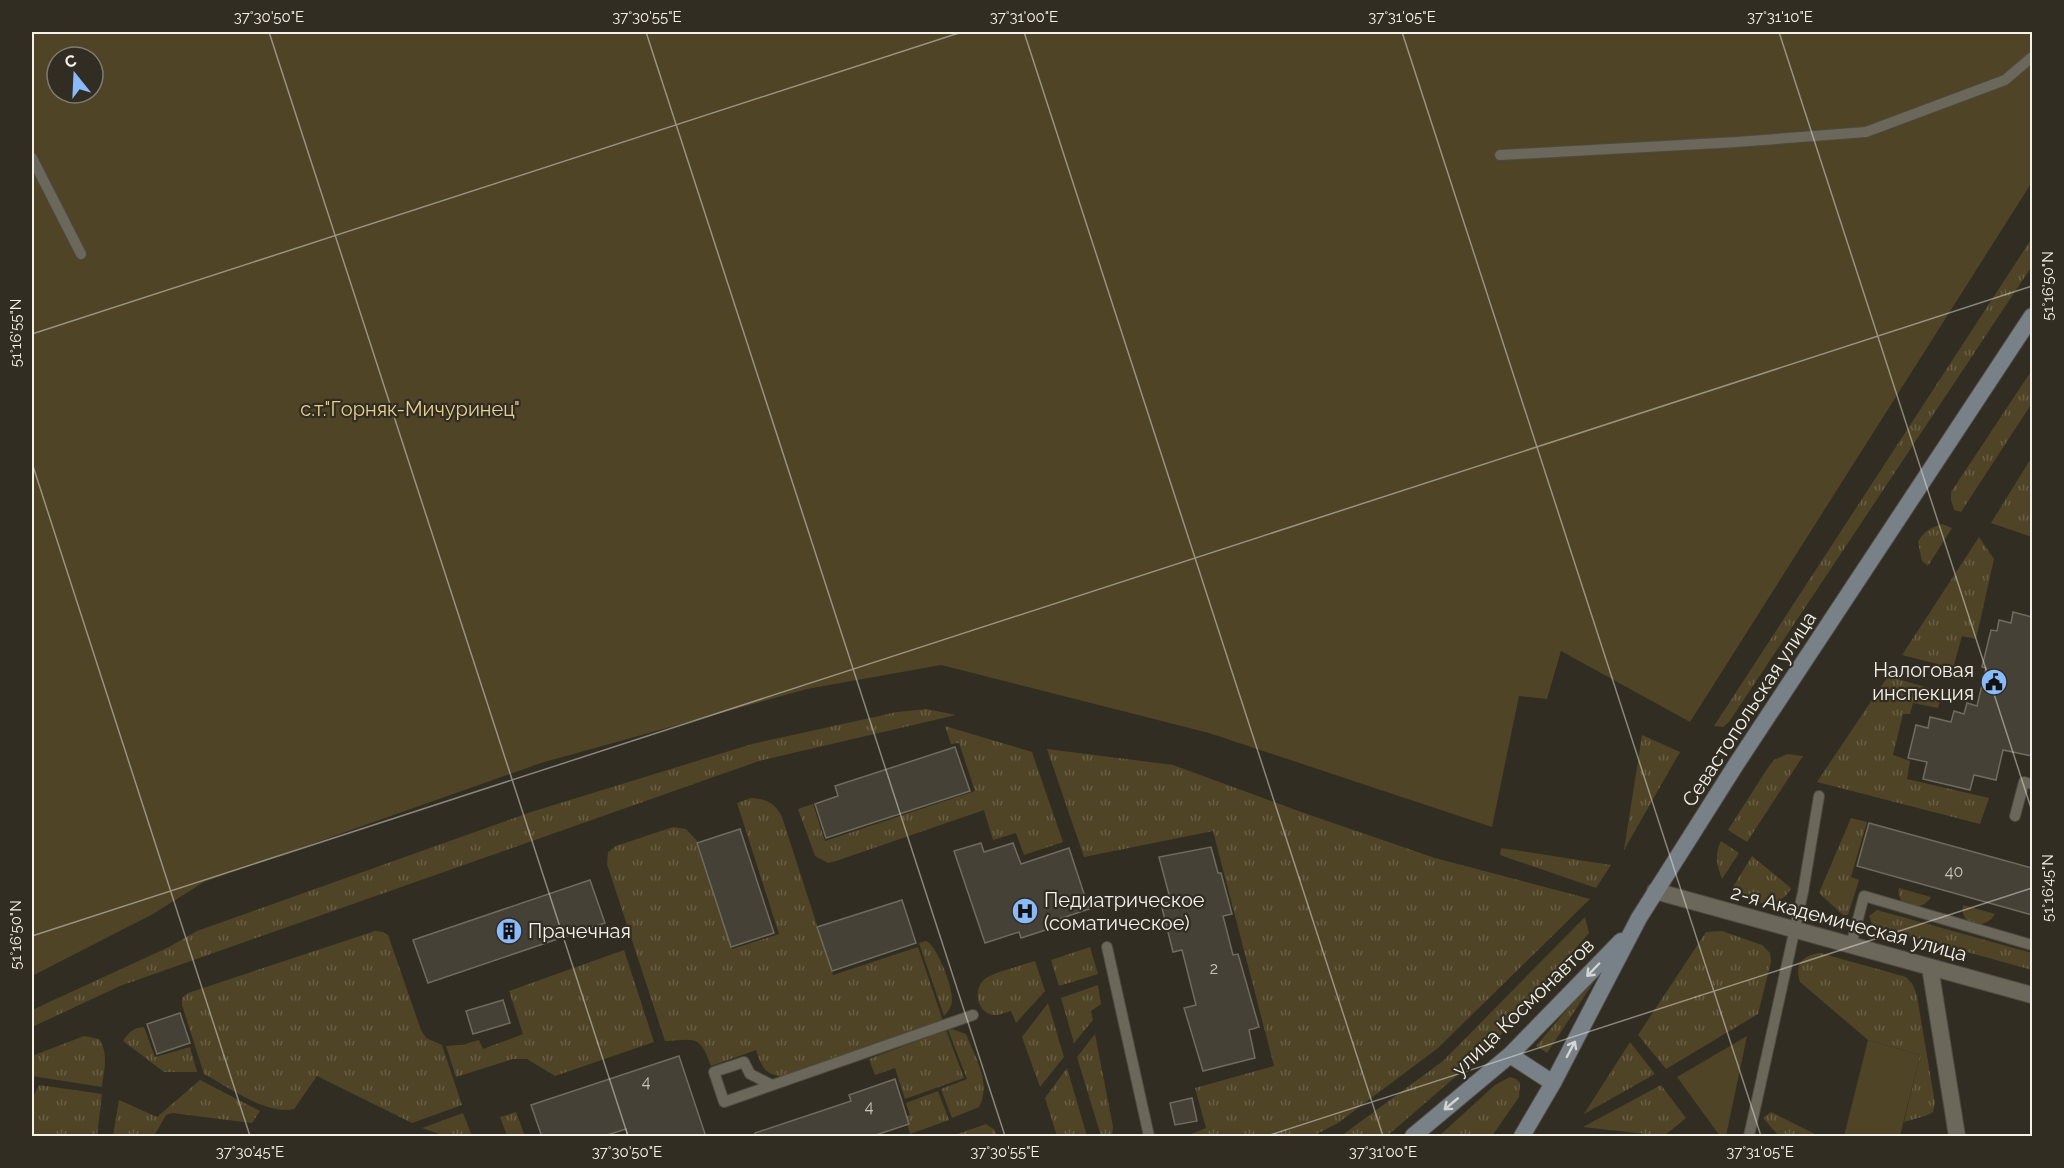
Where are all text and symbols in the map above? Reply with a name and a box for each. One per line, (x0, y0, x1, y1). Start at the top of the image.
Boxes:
text: 37°30'50"E (234, 8, 304, 26)
text: 37°30'55"E (612, 8, 682, 26)
text: 37°31'00"E (990, 8, 1058, 26)
text: 37°31'05"E (1368, 8, 1436, 26)
text: 37°31'10"E (1747, 8, 1813, 26)
north arrow (45, 45, 105, 105)
text: С (62, 50, 79, 72)
text: 51°16'50"N (2039, 251, 2057, 321)
text: 51°16'55"N (7, 299, 25, 367)
park label: с.т."Горняк-Мичуринец" (300, 397, 520, 421)
street label: Севастопольская улица (1677, 607, 1821, 811)
place label: Налоговая инспекция (1872, 658, 1974, 705)
public building icon: Налоговая инспекция (1979, 667, 2009, 697)
text: 51°16'45"N (2039, 854, 2057, 922)
house number: 40 (1945, 862, 1963, 881)
street label: 2-я Академическая улица (1728, 880, 1970, 966)
place label: Педиатрическое (соматическое) (1044, 888, 1205, 935)
hospital icon: Педиатрическое (соматическое) (1010, 896, 1040, 926)
text: 51°16'50"N (7, 900, 25, 970)
building icon: Прачечная (494, 916, 524, 946)
place label: Прачечная (528, 919, 631, 943)
street label: улица Космонавтов (1447, 933, 1599, 1081)
house number: 2 (1210, 959, 1218, 978)
one-way arrow (1585, 962, 1600, 977)
one-way arrow (1565, 1040, 1577, 1058)
house number: 4 (642, 1072, 651, 1091)
house number: 4 (865, 1097, 874, 1116)
one-way arrow (1444, 1097, 1460, 1110)
text: 37°30'45"E (216, 1143, 284, 1161)
text: 37°30'50"E (592, 1143, 662, 1161)
text: 37°30'55"E (970, 1143, 1040, 1161)
text: 37°31'00"E (1349, 1143, 1417, 1161)
text: 37°31'05"E (1726, 1143, 1794, 1161)

